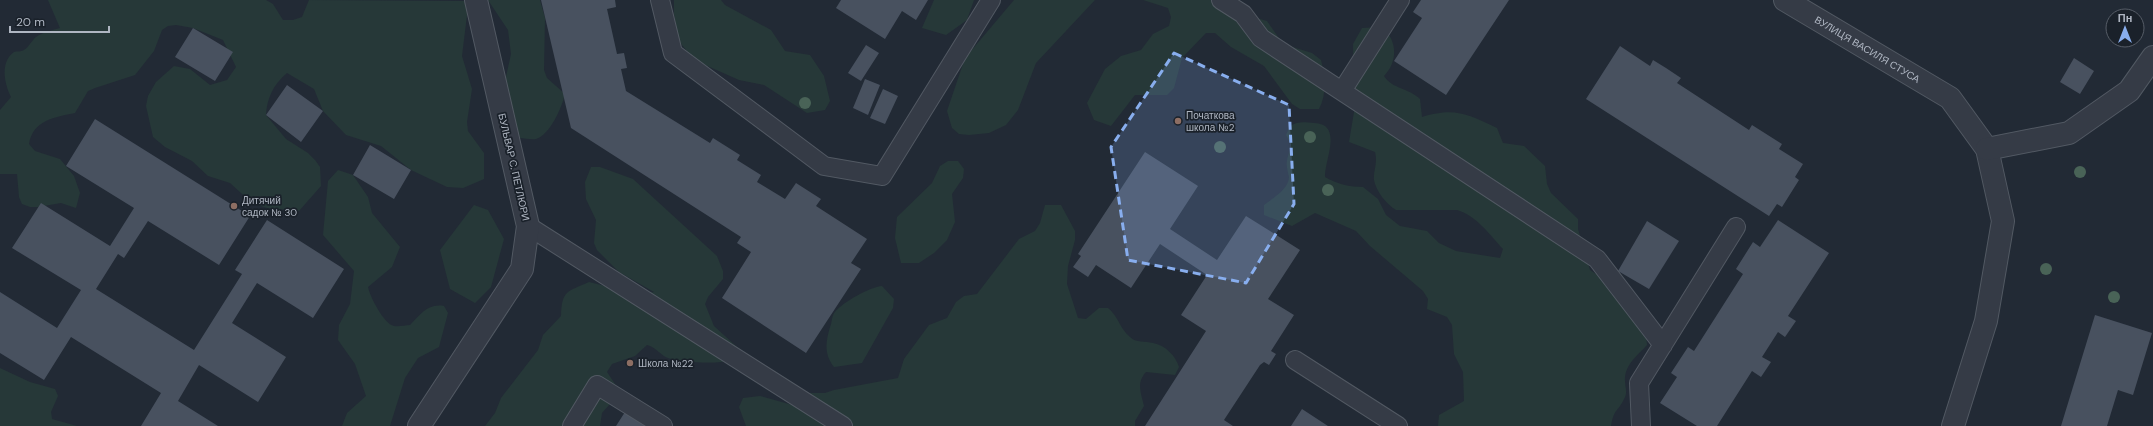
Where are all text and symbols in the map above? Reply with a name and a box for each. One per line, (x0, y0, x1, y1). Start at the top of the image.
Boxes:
scale bar (10, 8, 109, 34)
north arrow (2105, 8, 2145, 48)
text: Пн (2118, 11, 2132, 25)
street label: ВУЛИЦЯ ВАСИЛЯ СТУСА (1813, 13, 1923, 85)
text: 20 m (16, 14, 45, 30)
place label: Початкова школа №2 (1186, 109, 1235, 134)
street label: БУЛЬВАР C. ПЕТЛЮРИ (495, 112, 533, 222)
marker: Початкова школа №2 (1173, 116, 1183, 126)
place label: Дитячий садок № 30 (242, 194, 297, 219)
marker: Дитячий садок № 30 (229, 201, 239, 211)
place label: Школа №22 (638, 357, 694, 370)
marker: Школа №22 (625, 358, 635, 368)

